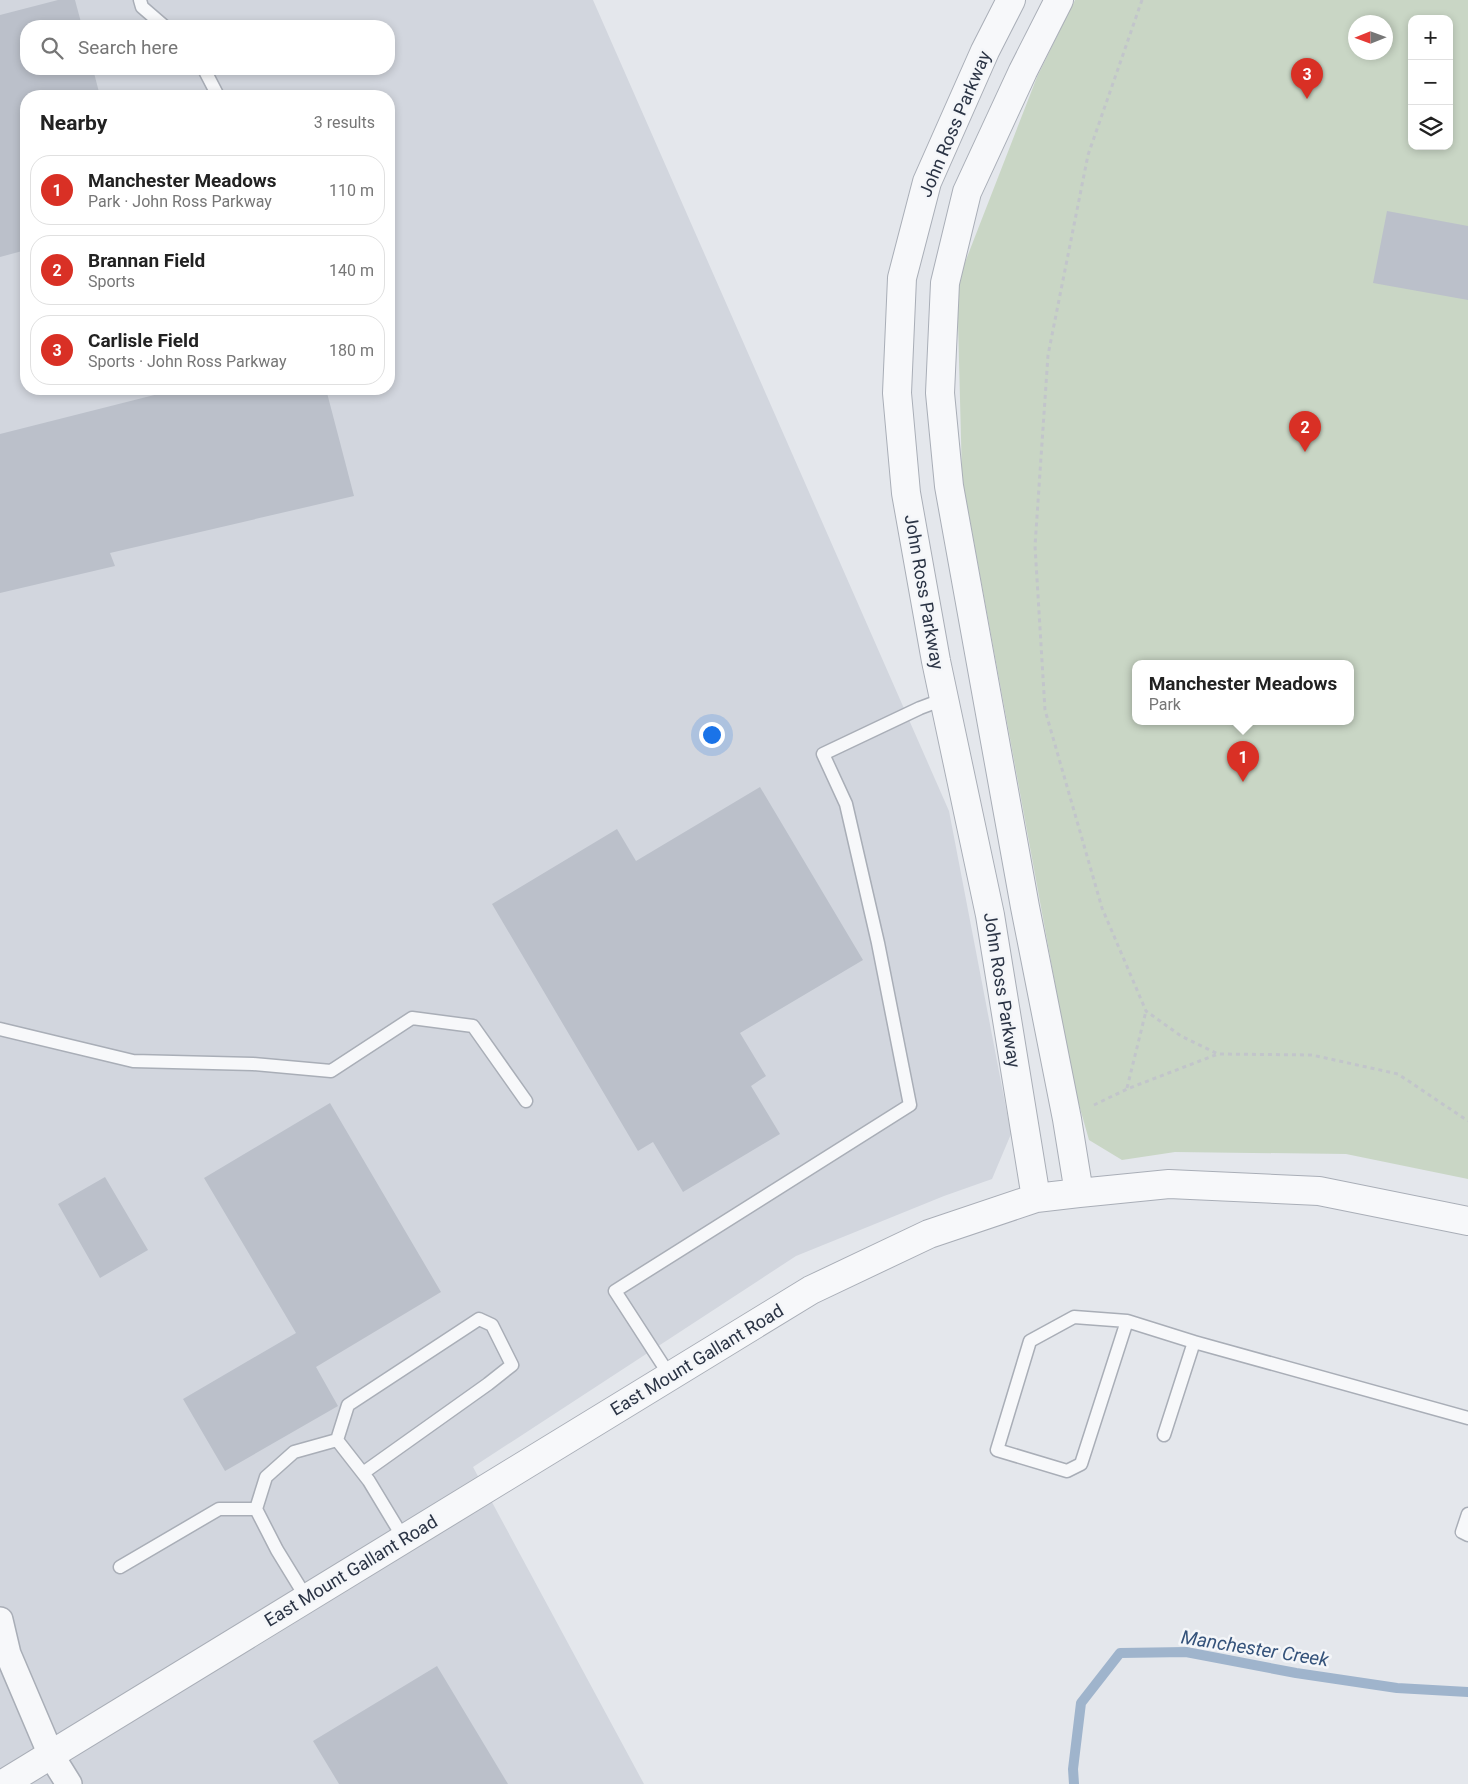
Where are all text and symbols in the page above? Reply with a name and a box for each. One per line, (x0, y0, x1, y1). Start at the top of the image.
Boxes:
north arrow (1348, 15, 1393, 60)
map controls (1408, 15, 1453, 150)
button: + (1408, 15, 1453, 60)
search box (20, 20, 395, 75)
icon: search (38, 34, 66, 62)
text: Search here (78, 36, 178, 59)
street label: John Ross Parkway (914, 47, 995, 200)
pin: 3 (1291, 58, 1323, 99)
button: − (1408, 60, 1453, 105)
button: layers (1408, 105, 1453, 150)
text: Nearby (40, 111, 107, 135)
text: 3 results (314, 113, 375, 132)
text: Manchester Meadows (88, 169, 277, 192)
text: 1 (52, 181, 62, 200)
text: 110 m (329, 181, 374, 200)
text: Park · John Ross Parkway (88, 192, 272, 211)
text: Brannan Field (88, 249, 205, 272)
text: 2 (52, 261, 62, 280)
text: 140 m (329, 261, 374, 280)
text: Sports (88, 272, 135, 291)
text: Carlisle Field (88, 329, 199, 352)
text: 3 (52, 341, 62, 360)
text: 180 m (329, 341, 374, 360)
text: Sports · John Ross Parkway (88, 352, 287, 371)
pin: 2 (1289, 411, 1321, 452)
street label: John Ross Parkway (901, 513, 949, 671)
popup (1132, 660, 1354, 725)
text: Manchester Meadows (1149, 672, 1337, 695)
text: Park (1149, 695, 1181, 714)
your location (699, 722, 725, 748)
pin: 1 (1227, 741, 1259, 782)
street label: John Ross Parkway (980, 911, 1025, 1070)
street label: East Mount Gallant Road (606, 1300, 787, 1420)
street label: East Mount Gallant Road (260, 1511, 441, 1631)
water label: Manchester Creek (1180, 1625, 1331, 1672)

